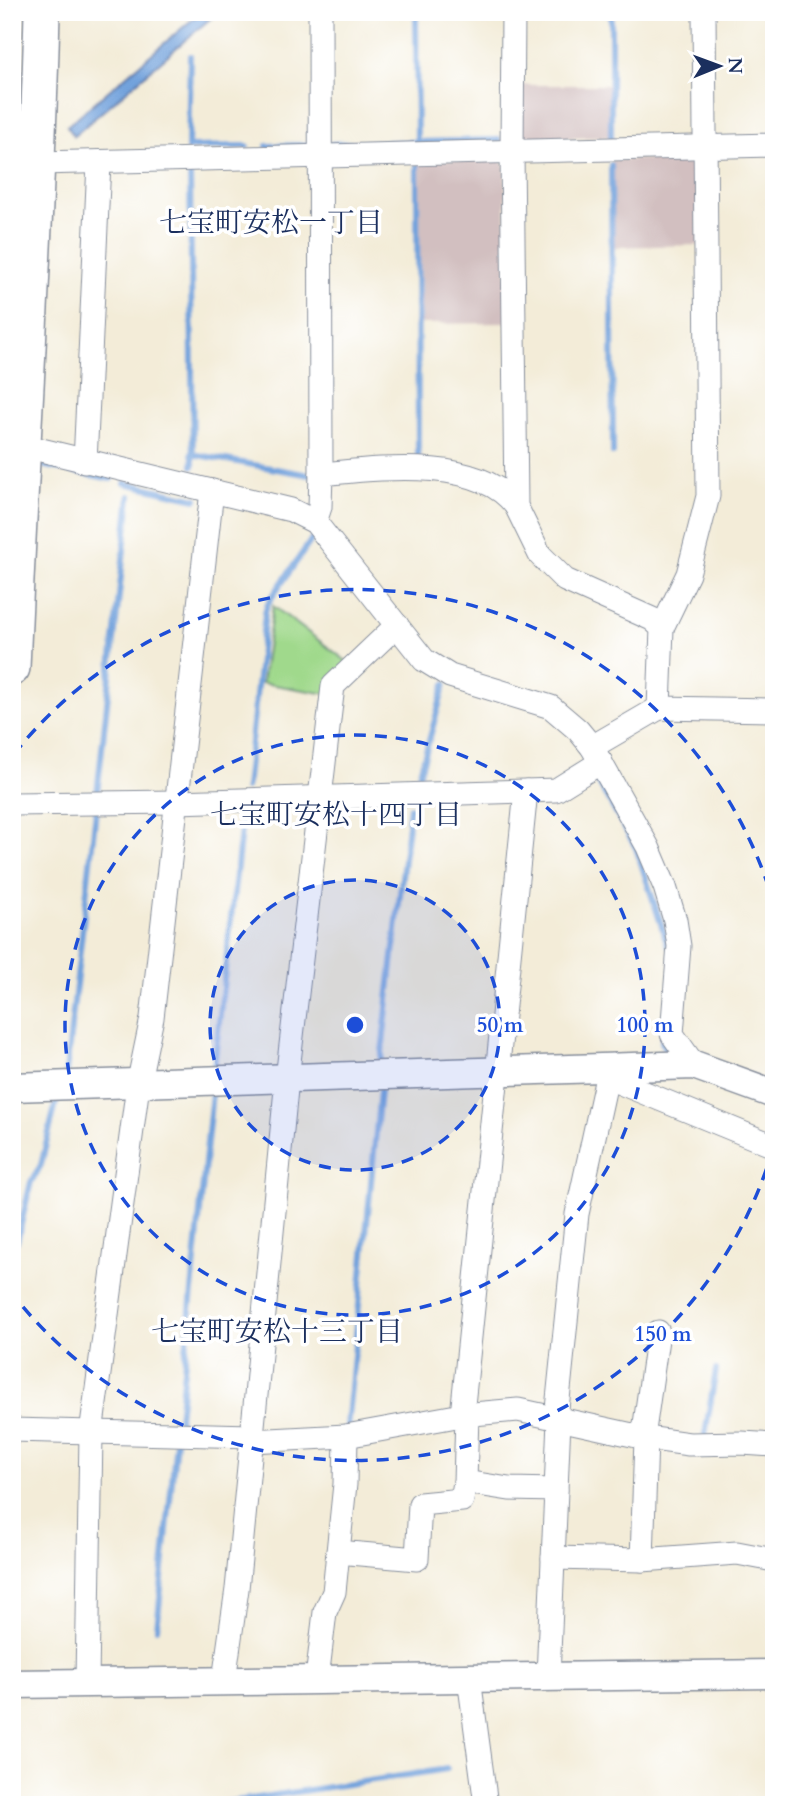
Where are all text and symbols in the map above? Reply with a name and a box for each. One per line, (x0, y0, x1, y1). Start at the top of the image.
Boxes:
north arrow (684, 32, 754, 102)
text: N (722, 57, 748, 75)
district label: 七宝町安松一丁目 (159, 204, 383, 242)
district label: 七宝町安松十四丁目 (210, 796, 462, 834)
text: 50 m (477, 1011, 524, 1040)
text: 100 m (616, 1011, 674, 1040)
centre of rings (343, 1013, 367, 1037)
district label: 七宝町安松十三丁目 (151, 1313, 403, 1351)
text: 150 m (634, 1320, 692, 1349)

